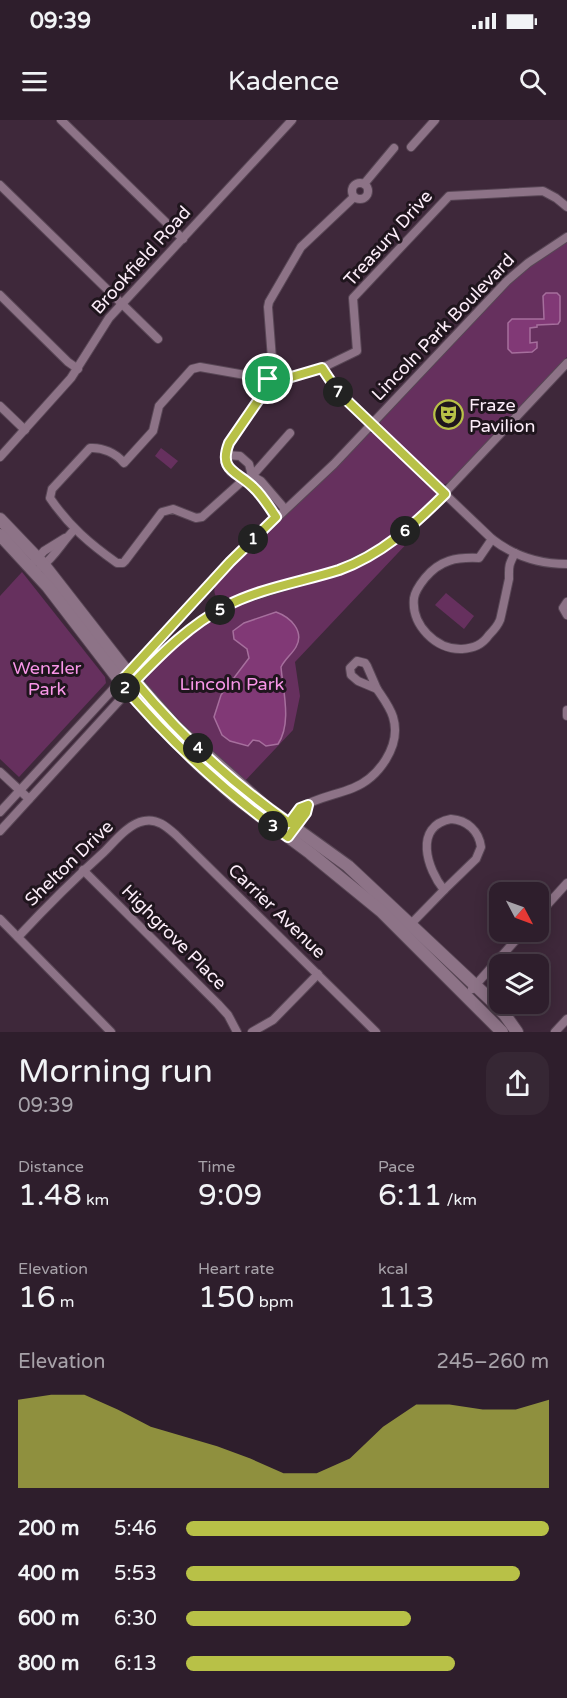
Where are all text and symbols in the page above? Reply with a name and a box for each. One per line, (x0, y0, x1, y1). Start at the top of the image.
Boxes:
text: 09:39 (30, 8, 91, 34)
icon: menu (18, 65, 51, 98)
text: Kadence (228, 65, 339, 98)
icon: search (516, 65, 549, 98)
street label: Treasury Drive (339, 185, 437, 291)
street label: Brookfield Road (87, 201, 195, 319)
street label: Lincoln Park Boulevard (367, 249, 519, 405)
pin (242, 353, 293, 404)
icon: arrive (251, 362, 284, 395)
pin: 7 (323, 377, 353, 407)
text: 7 (333, 382, 343, 402)
place label: Fraze Pavilion (469, 394, 535, 437)
theatre icon: Fraze Pavilion (432, 399, 464, 431)
pin: 6 (390, 516, 420, 546)
text: 6 (400, 521, 410, 541)
pin: 1 (238, 524, 268, 554)
text: 1 (248, 529, 258, 549)
pin: 5 (205, 595, 235, 625)
text: 5 (215, 600, 225, 620)
park label: Wenzler Park (12, 657, 82, 700)
pin: 2 (110, 673, 140, 703)
park label: Lincoln Park (180, 673, 285, 695)
text: 2 (120, 678, 130, 698)
pin: 4 (183, 733, 213, 763)
text: 4 (193, 738, 203, 758)
pin: 3 (258, 811, 288, 841)
street label: Shelton Drive (20, 815, 118, 911)
text: 3 (268, 816, 278, 836)
street label: Carrier Avenue (224, 859, 330, 963)
street label: Highgrove Place (117, 880, 231, 994)
north arrow (489, 882, 549, 942)
map controls (489, 882, 549, 1014)
button: layers (489, 954, 549, 1014)
text: Morning run (18, 1052, 213, 1091)
button: share (486, 1052, 549, 1115)
text: 09:39 (18, 1094, 73, 1118)
text: Distance (18, 1157, 84, 1177)
text: Time (198, 1157, 235, 1177)
text: Pace (378, 1157, 415, 1177)
text: 1.48 (18, 1177, 82, 1214)
text: 9:09 (198, 1177, 262, 1214)
text: 6:11 (378, 1177, 442, 1214)
text: km (82, 1190, 109, 1210)
text: /km (442, 1190, 477, 1210)
text: Elevation (18, 1259, 88, 1279)
text: Heart rate (198, 1259, 274, 1279)
text: kcal (378, 1259, 408, 1279)
text: 16 (18, 1279, 56, 1316)
text: 150 (198, 1279, 255, 1316)
text: 113 (378, 1279, 435, 1316)
text: m (56, 1292, 75, 1312)
text: bpm (255, 1292, 294, 1312)
text: Elevation (18, 1350, 105, 1374)
text: 245–260 m (436, 1350, 549, 1374)
text: 200 m (18, 1517, 79, 1541)
text: 5:46 (114, 1517, 157, 1541)
text: 400 m (18, 1562, 79, 1586)
text: 5:53 (114, 1562, 157, 1586)
text: 600 m (18, 1607, 79, 1631)
text: 6:30 (114, 1607, 157, 1631)
text: 800 m (18, 1652, 79, 1676)
text: 6:13 (114, 1652, 157, 1676)

